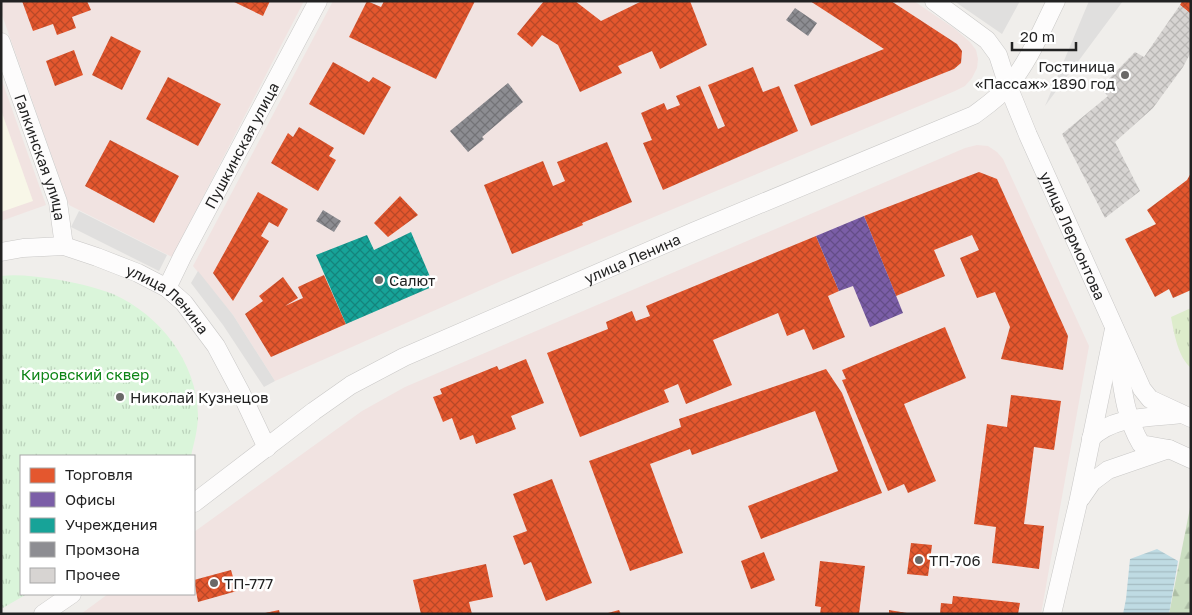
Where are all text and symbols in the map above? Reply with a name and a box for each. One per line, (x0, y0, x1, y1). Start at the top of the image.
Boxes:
scale bar (1012, 20, 1076, 52)
text: 20 m (1020, 27, 1055, 45)
place label: Гостиница «Пассаж» 1890 год (975, 57, 1115, 92)
marker: Гостиница «Пассаж» 1890 год (1119, 69, 1131, 81)
street label: Пушкинская улица (201, 79, 282, 211)
street label: Галкинская улица (11, 91, 69, 221)
street label: улица Лермонтова (1036, 169, 1110, 302)
street label: улица Ленина (581, 229, 683, 287)
street label: улица Ленина (124, 260, 213, 337)
place label: Салют (389, 271, 436, 289)
marker: Салют (373, 274, 385, 286)
park label: Кировский сквер (21, 365, 149, 383)
place label: Николай Кузнецов (130, 388, 268, 406)
marker: Николай Кузнецов (114, 391, 126, 403)
legend (20, 455, 195, 595)
text: Торговля (65, 465, 133, 483)
text: Офисы (65, 490, 115, 508)
text: Учреждения (65, 515, 157, 533)
text: Промзона (65, 540, 140, 558)
place label: ТП-706 (929, 551, 981, 569)
marker: ТП-706 (913, 554, 925, 566)
text: Прочее (65, 565, 121, 583)
place label: ТП-777 (224, 574, 273, 592)
marker: ТП-777 (208, 577, 220, 589)

